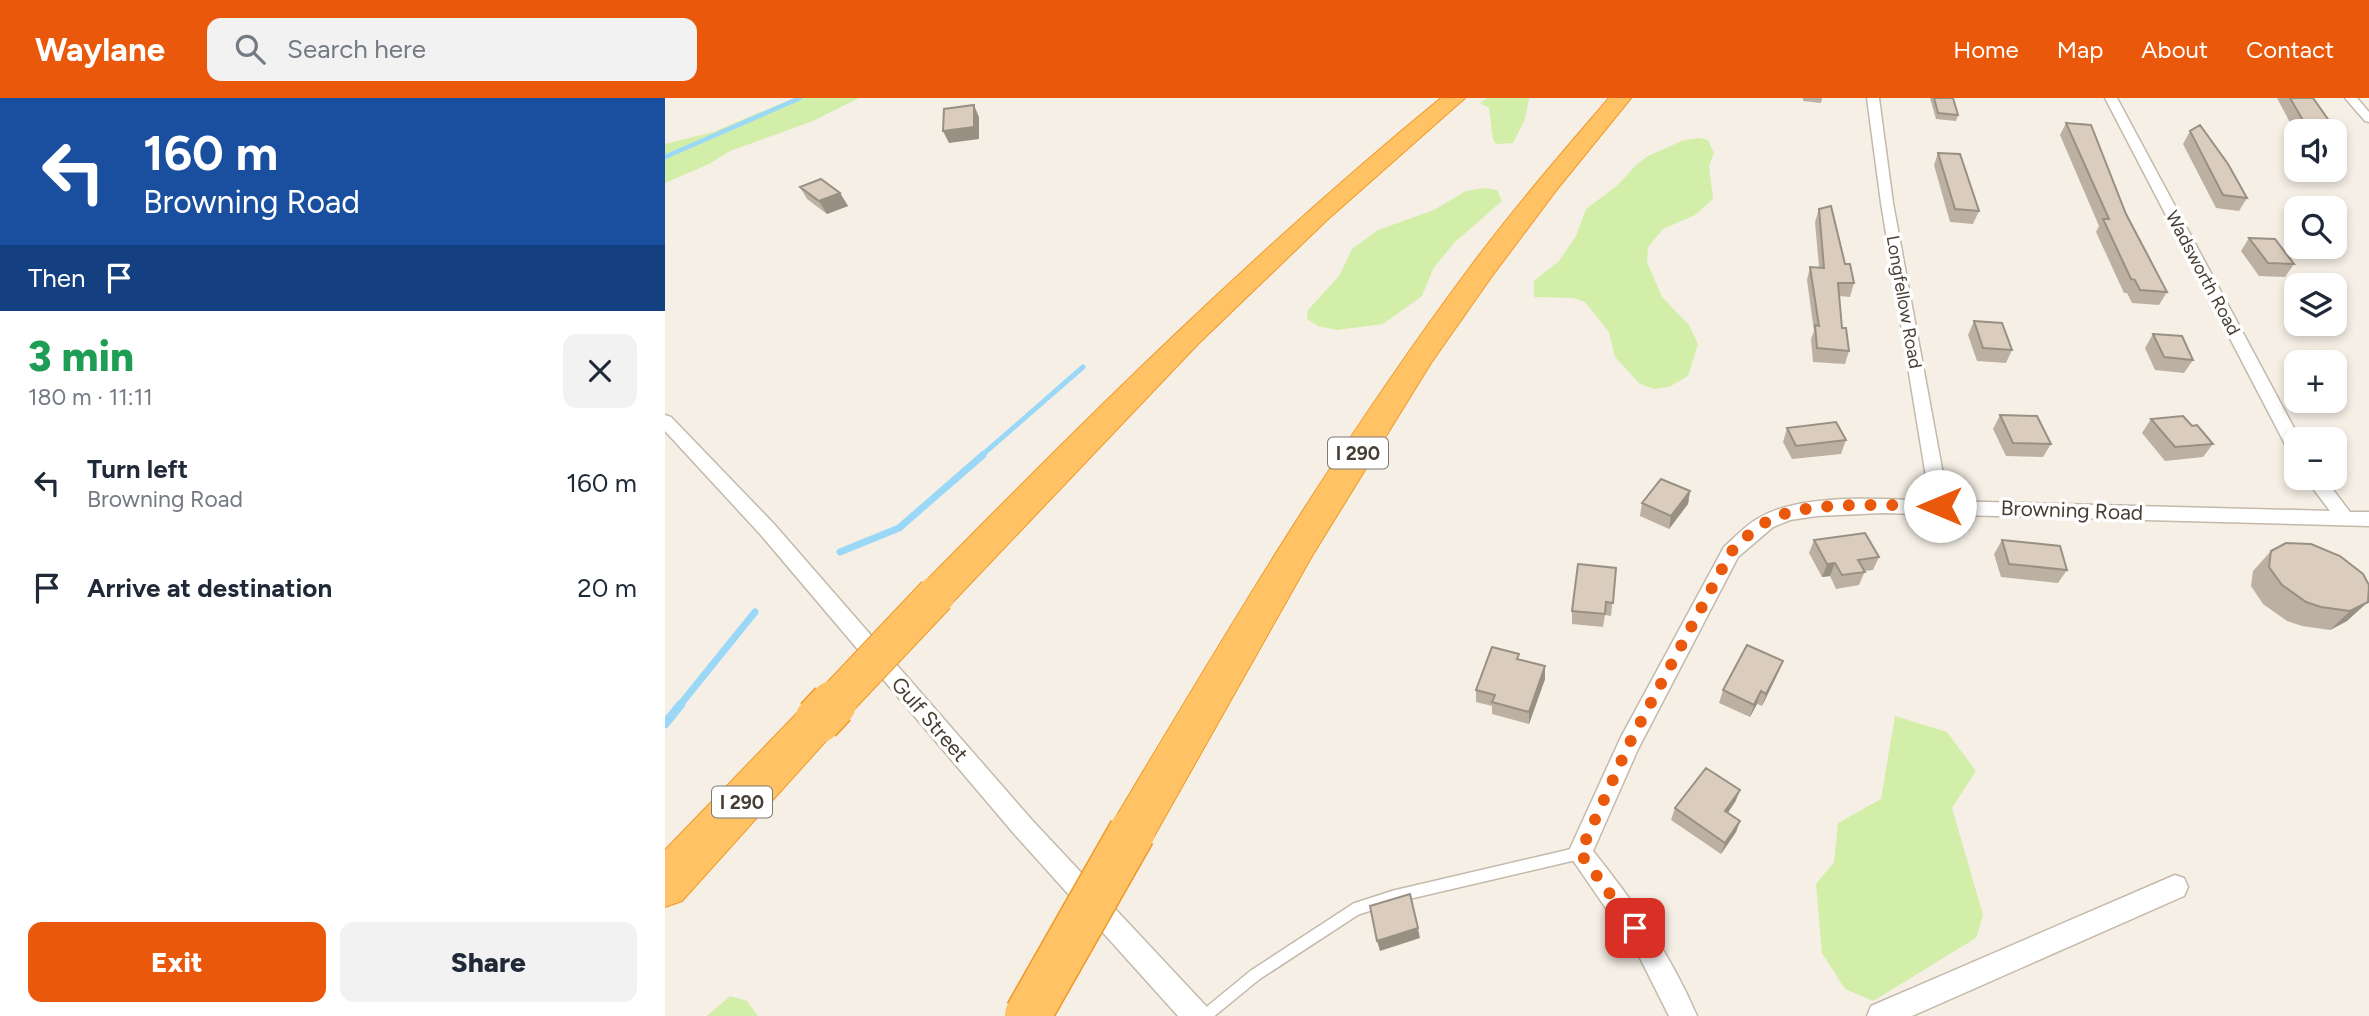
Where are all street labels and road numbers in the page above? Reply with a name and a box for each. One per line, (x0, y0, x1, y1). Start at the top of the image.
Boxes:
street label: Wadsworth Road (2161, 207, 2245, 339)
street label: Longfellow Road (1881, 234, 1927, 370)
road number: I 290 (1328, 438, 1388, 468)
street label: Browning Road (2000, 495, 2144, 525)
street label: Gulf Street (886, 672, 974, 767)
road number: I 290 (712, 786, 772, 818)

